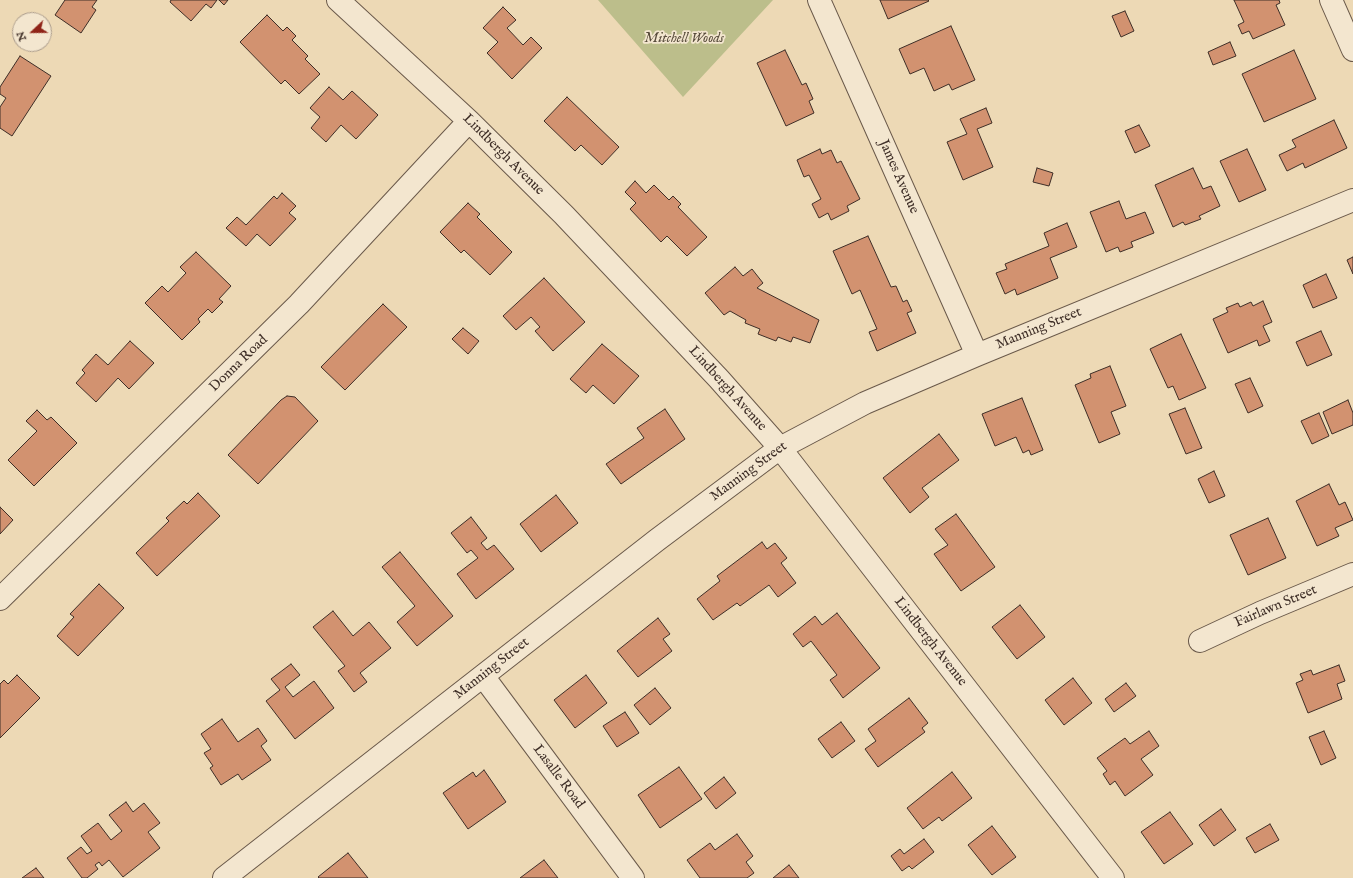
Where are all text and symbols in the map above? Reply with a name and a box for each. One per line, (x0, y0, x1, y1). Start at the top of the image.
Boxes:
north arrow (12, 12, 52, 52)
text: N (14, 29, 30, 43)
park label: Mitchell Woods (644, 31, 724, 47)
street label: Lindbergh Avenue (459, 111, 547, 199)
street label: James Avenue (874, 137, 922, 217)
street label: Manning Street (994, 304, 1084, 354)
street label: Donna Road (206, 332, 272, 396)
street label: Lindbergh Avenue (684, 343, 770, 435)
street label: Manning Street (707, 439, 791, 505)
street label: Fairlawn Street (1232, 582, 1320, 632)
street label: Lindbergh Avenue (890, 594, 970, 690)
street label: Manning Street (451, 634, 533, 704)
street label: Lasalle Road (529, 742, 587, 812)

